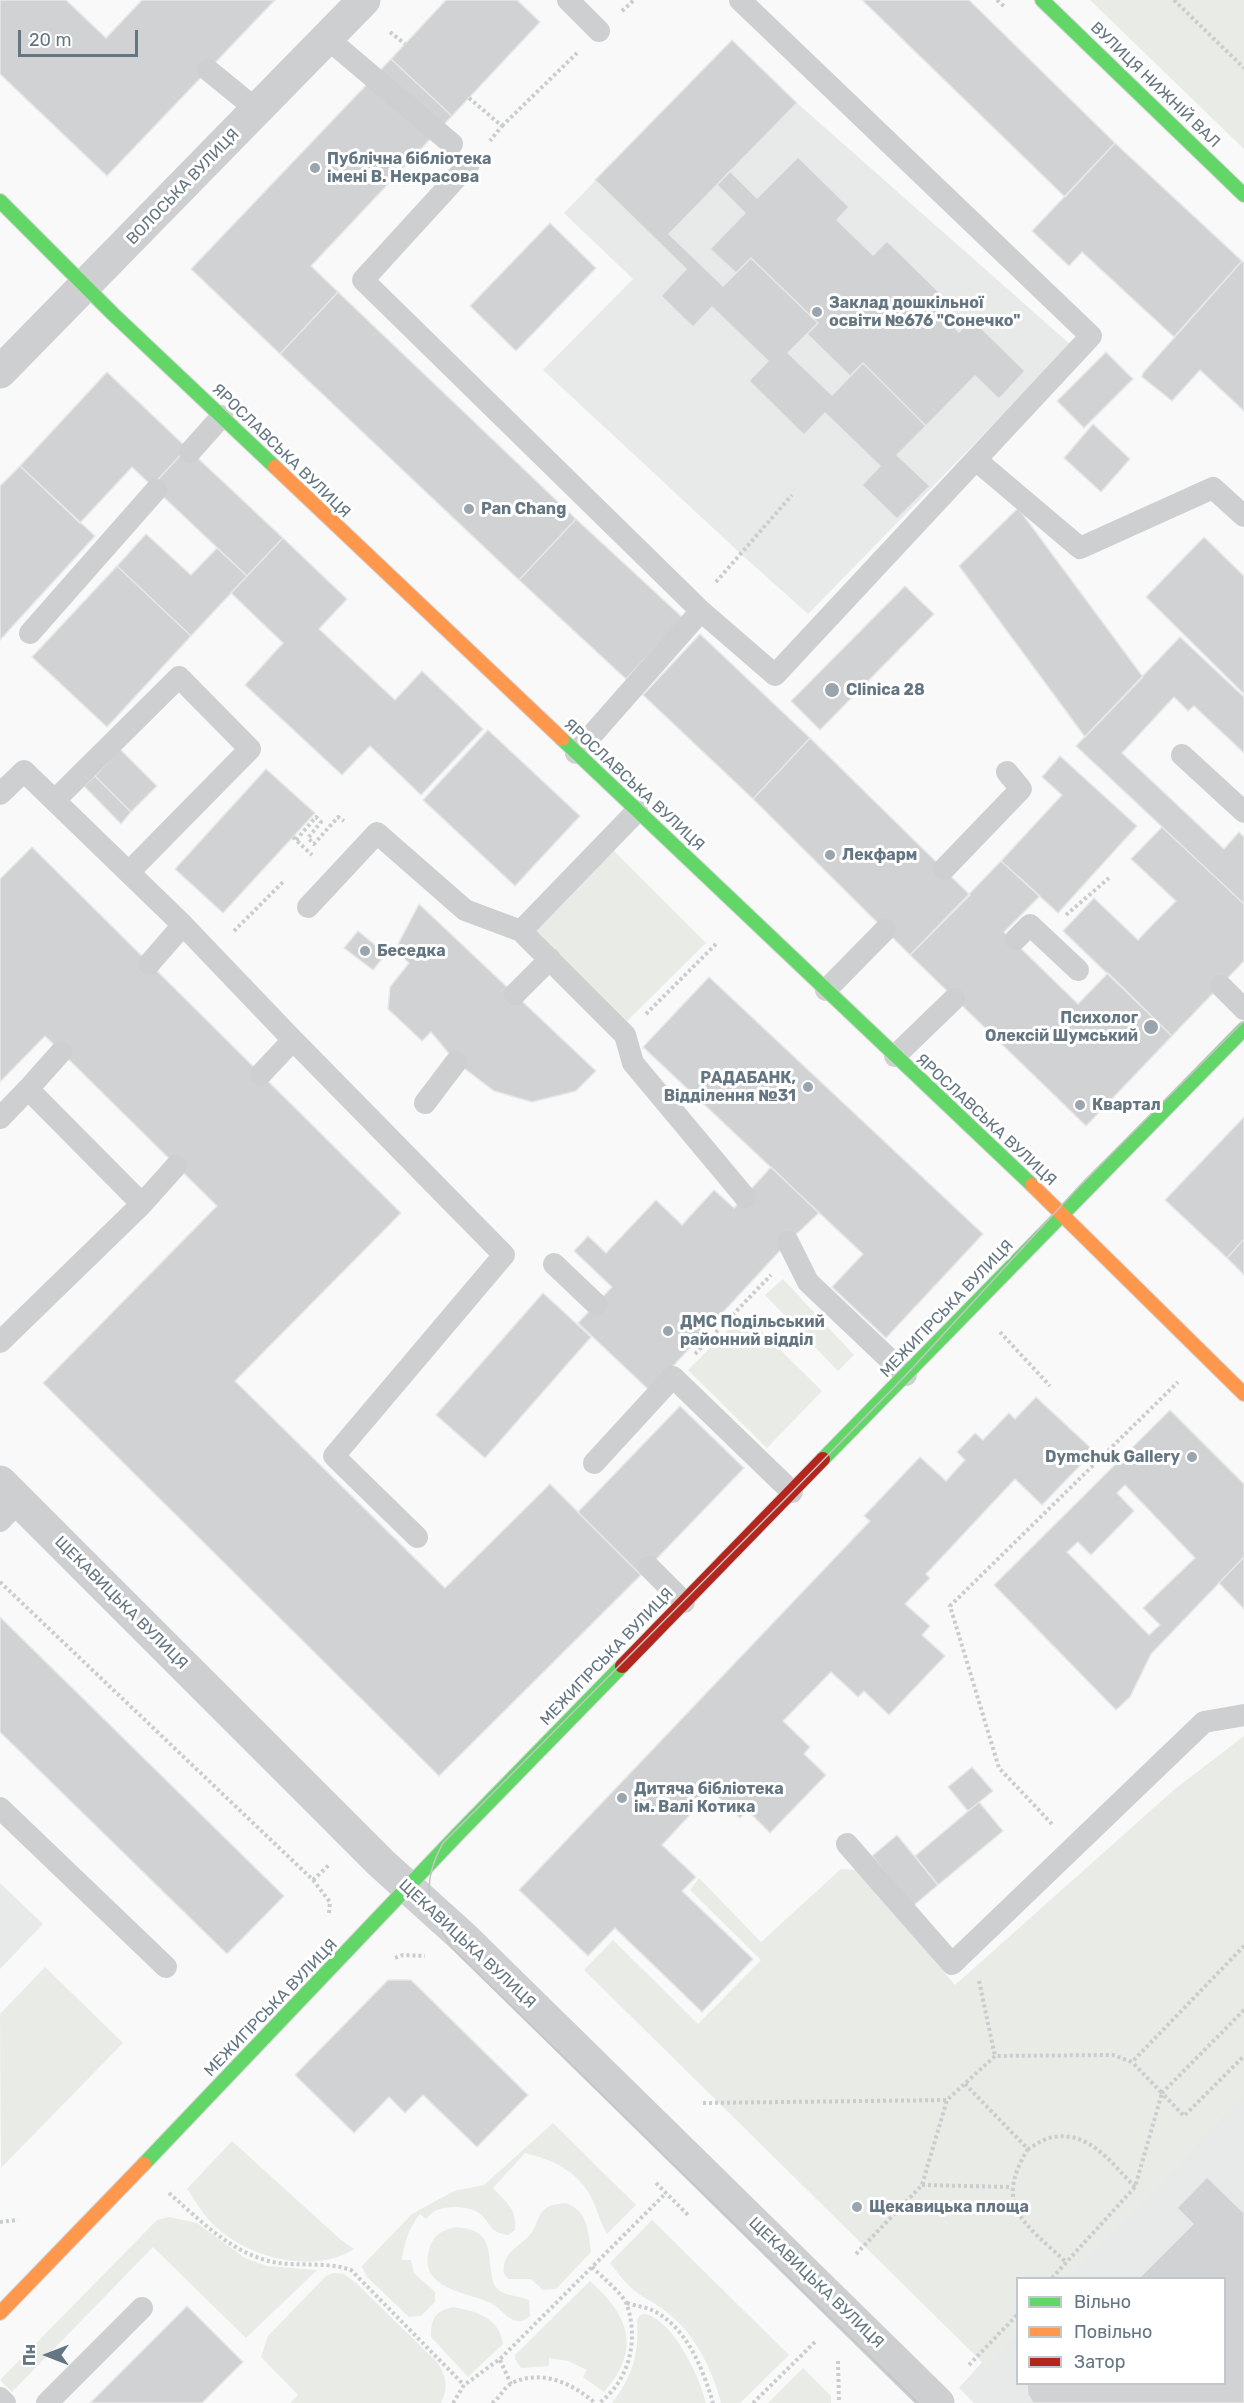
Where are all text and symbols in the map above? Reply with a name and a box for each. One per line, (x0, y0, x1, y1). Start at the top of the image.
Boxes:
scale bar (21, 18, 141, 56)
street label: ВУЛИЦЯ НИЖНІЙ ВАЛ (1086, 18, 1224, 152)
text: 20 m (29, 29, 71, 51)
street label: ВОЛОСЬКА ВУЛИЦЯ (123, 125, 243, 249)
place label: Публічна бібліотека імені В. Некрасова (327, 149, 492, 187)
marker: Публічна бібліотека імені В. Некрасова (308, 161, 322, 175)
place label: Заклад дошкільної освіти №676 "Сонечко" (829, 293, 1020, 331)
marker: Заклад дошкільної освіти №676 "Сонечко" (810, 305, 824, 319)
street label: ЯРОСЛАВСЬКА ВУЛИЦЯ (208, 380, 354, 522)
place label: Pan Chang (481, 499, 566, 519)
marker: Pan Chang (462, 502, 476, 516)
place label: Clinica 28 (846, 680, 925, 700)
marker: Clinica 28 (823, 681, 841, 699)
street label: ЯРОСЛАВСЬКА ВУЛИЦЯ (560, 715, 708, 855)
place label: Лекфарм (842, 845, 917, 865)
marker: Лекфарм (823, 848, 837, 862)
place label: Беседка (377, 941, 446, 961)
marker: Беседка (358, 944, 372, 958)
place label: Психолог Олексій Шумський (985, 1008, 1138, 1046)
marker: Психолог Олексій Шумський (1142, 1018, 1160, 1036)
street label: ЯРОСЛАВСЬКА ВУЛИЦЯ (912, 1050, 1060, 1190)
place label: РАДАБАНК, Відділення №31 (664, 1068, 796, 1106)
marker: РАДАБАНК, Відділення №31 (801, 1080, 815, 1094)
place label: Квартал (1092, 1095, 1161, 1115)
marker: Квартал (1073, 1098, 1087, 1112)
street label: МЕЖИГІРСЬКА ВУЛИЦЯ (876, 1236, 1018, 1382)
place label: ДМС Подільський районний відділ (680, 1312, 825, 1350)
marker: ДМС Подільський районний відділ (661, 1324, 675, 1338)
place label: Dymchuk Gallery (1045, 1447, 1180, 1467)
marker: Dymchuk Gallery (1185, 1450, 1199, 1464)
street label: ЩЕКАВИЦЬКА ВУЛИЦЯ (50, 1532, 192, 1674)
street label: МЕЖИГІРСЬКА ВУЛИЦЯ (536, 1584, 678, 1730)
place label: Дитяча бібліотека ім. Валі Котика (634, 1779, 784, 1817)
marker: Дитяча бібліотека ім. Валі Котика (615, 1791, 629, 1805)
street label: ЩЕКАВИЦЬКА ВУЛИЦЯ (395, 1876, 539, 2012)
street label: МЕЖИГІРСЬКА ВУЛИЦЯ (200, 1935, 342, 2081)
place label: Щекавицька площа (869, 2197, 1029, 2217)
marker: Щекавицька площа (850, 2200, 864, 2214)
street label: ЩЕКАВИЦЬКА ВУЛИЦЯ (745, 2214, 887, 2352)
legend (1016, 2277, 1226, 2385)
text: Вільно (1074, 2291, 1131, 2313)
text: Повільно (1074, 2321, 1152, 2343)
north arrow (18, 2325, 78, 2385)
text: Пн (20, 2344, 39, 2366)
text: Затор (1074, 2351, 1125, 2373)

